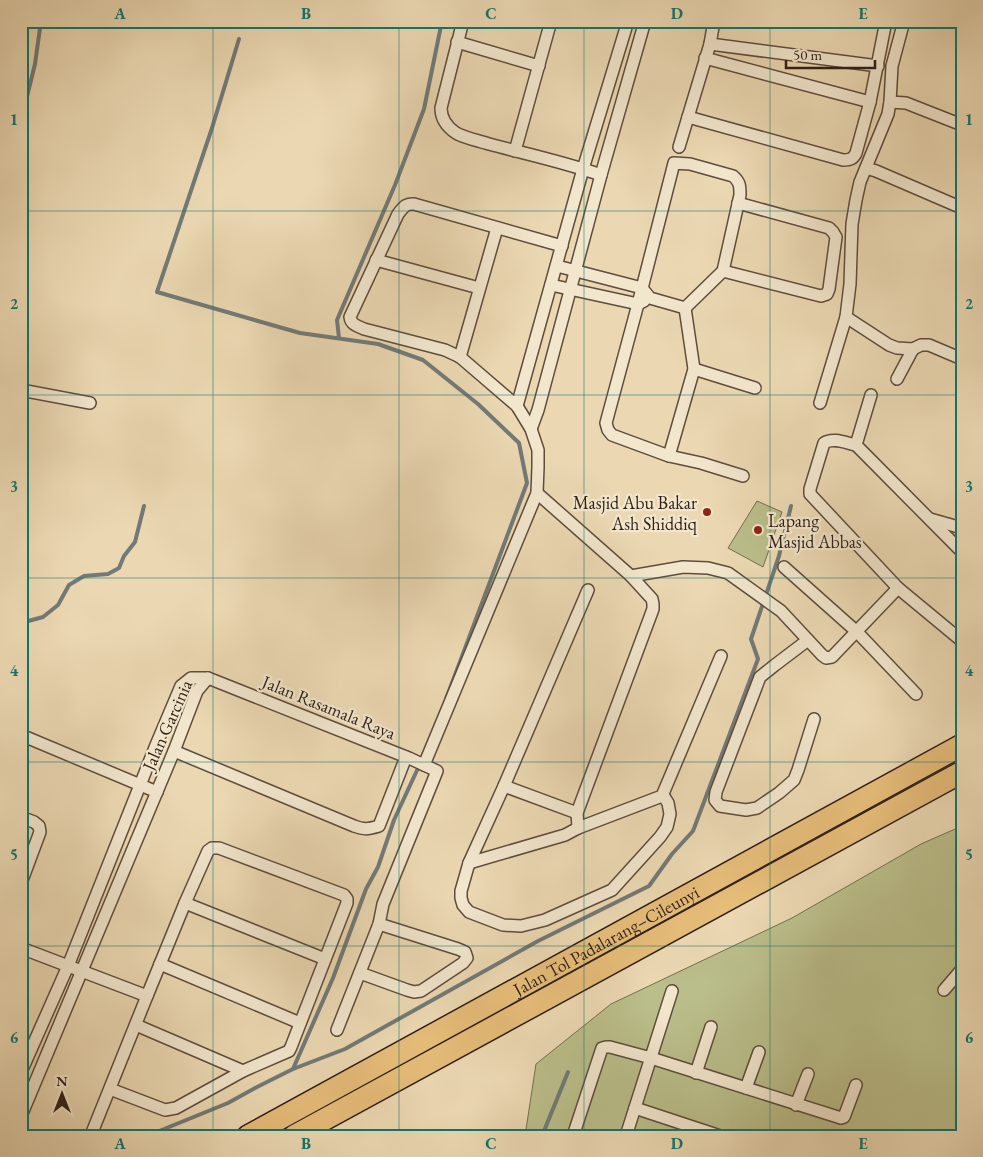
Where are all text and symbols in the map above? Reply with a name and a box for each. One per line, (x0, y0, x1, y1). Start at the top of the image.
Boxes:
text: A (113, 3, 126, 24)
text: B (301, 3, 311, 24)
text: C (485, 3, 497, 24)
text: D (671, 3, 683, 24)
text: E (858, 3, 868, 24)
scale bar (786, 38, 874, 70)
text: 50 m (793, 45, 822, 64)
text: 1 (10, 109, 18, 130)
text: 1 (965, 109, 973, 130)
text: 2 (10, 293, 19, 314)
text: 2 (965, 293, 974, 314)
text: 3 (10, 476, 18, 497)
text: 3 (965, 476, 973, 497)
place label: Masjid Abu Bakar Ash Shiddiq (573, 491, 698, 535)
marker: Masjid Abu Bakar Ash Shiddiq (701, 506, 713, 518)
place label: Lapang Masjid Abbas (768, 509, 862, 553)
marker: Lapang Masjid Abbas (752, 524, 764, 536)
text: 4 (10, 660, 19, 681)
text: 4 (965, 660, 974, 681)
street label: Jalan Rasamala Raya (257, 669, 400, 745)
street label: Jalan Garcinia (136, 675, 198, 776)
text: 5 (10, 844, 18, 865)
text: 5 (965, 844, 973, 865)
street label: Jalan Tol Padalarang–Cileunyi (507, 880, 703, 1001)
text: 6 (10, 1027, 19, 1048)
text: 6 (965, 1027, 974, 1048)
north arrow (38, 1070, 88, 1120)
text: N (56, 1072, 68, 1090)
text: A (113, 1133, 126, 1154)
text: B (301, 1133, 311, 1154)
text: C (485, 1133, 497, 1154)
text: D (671, 1133, 683, 1154)
text: E (858, 1133, 868, 1154)

